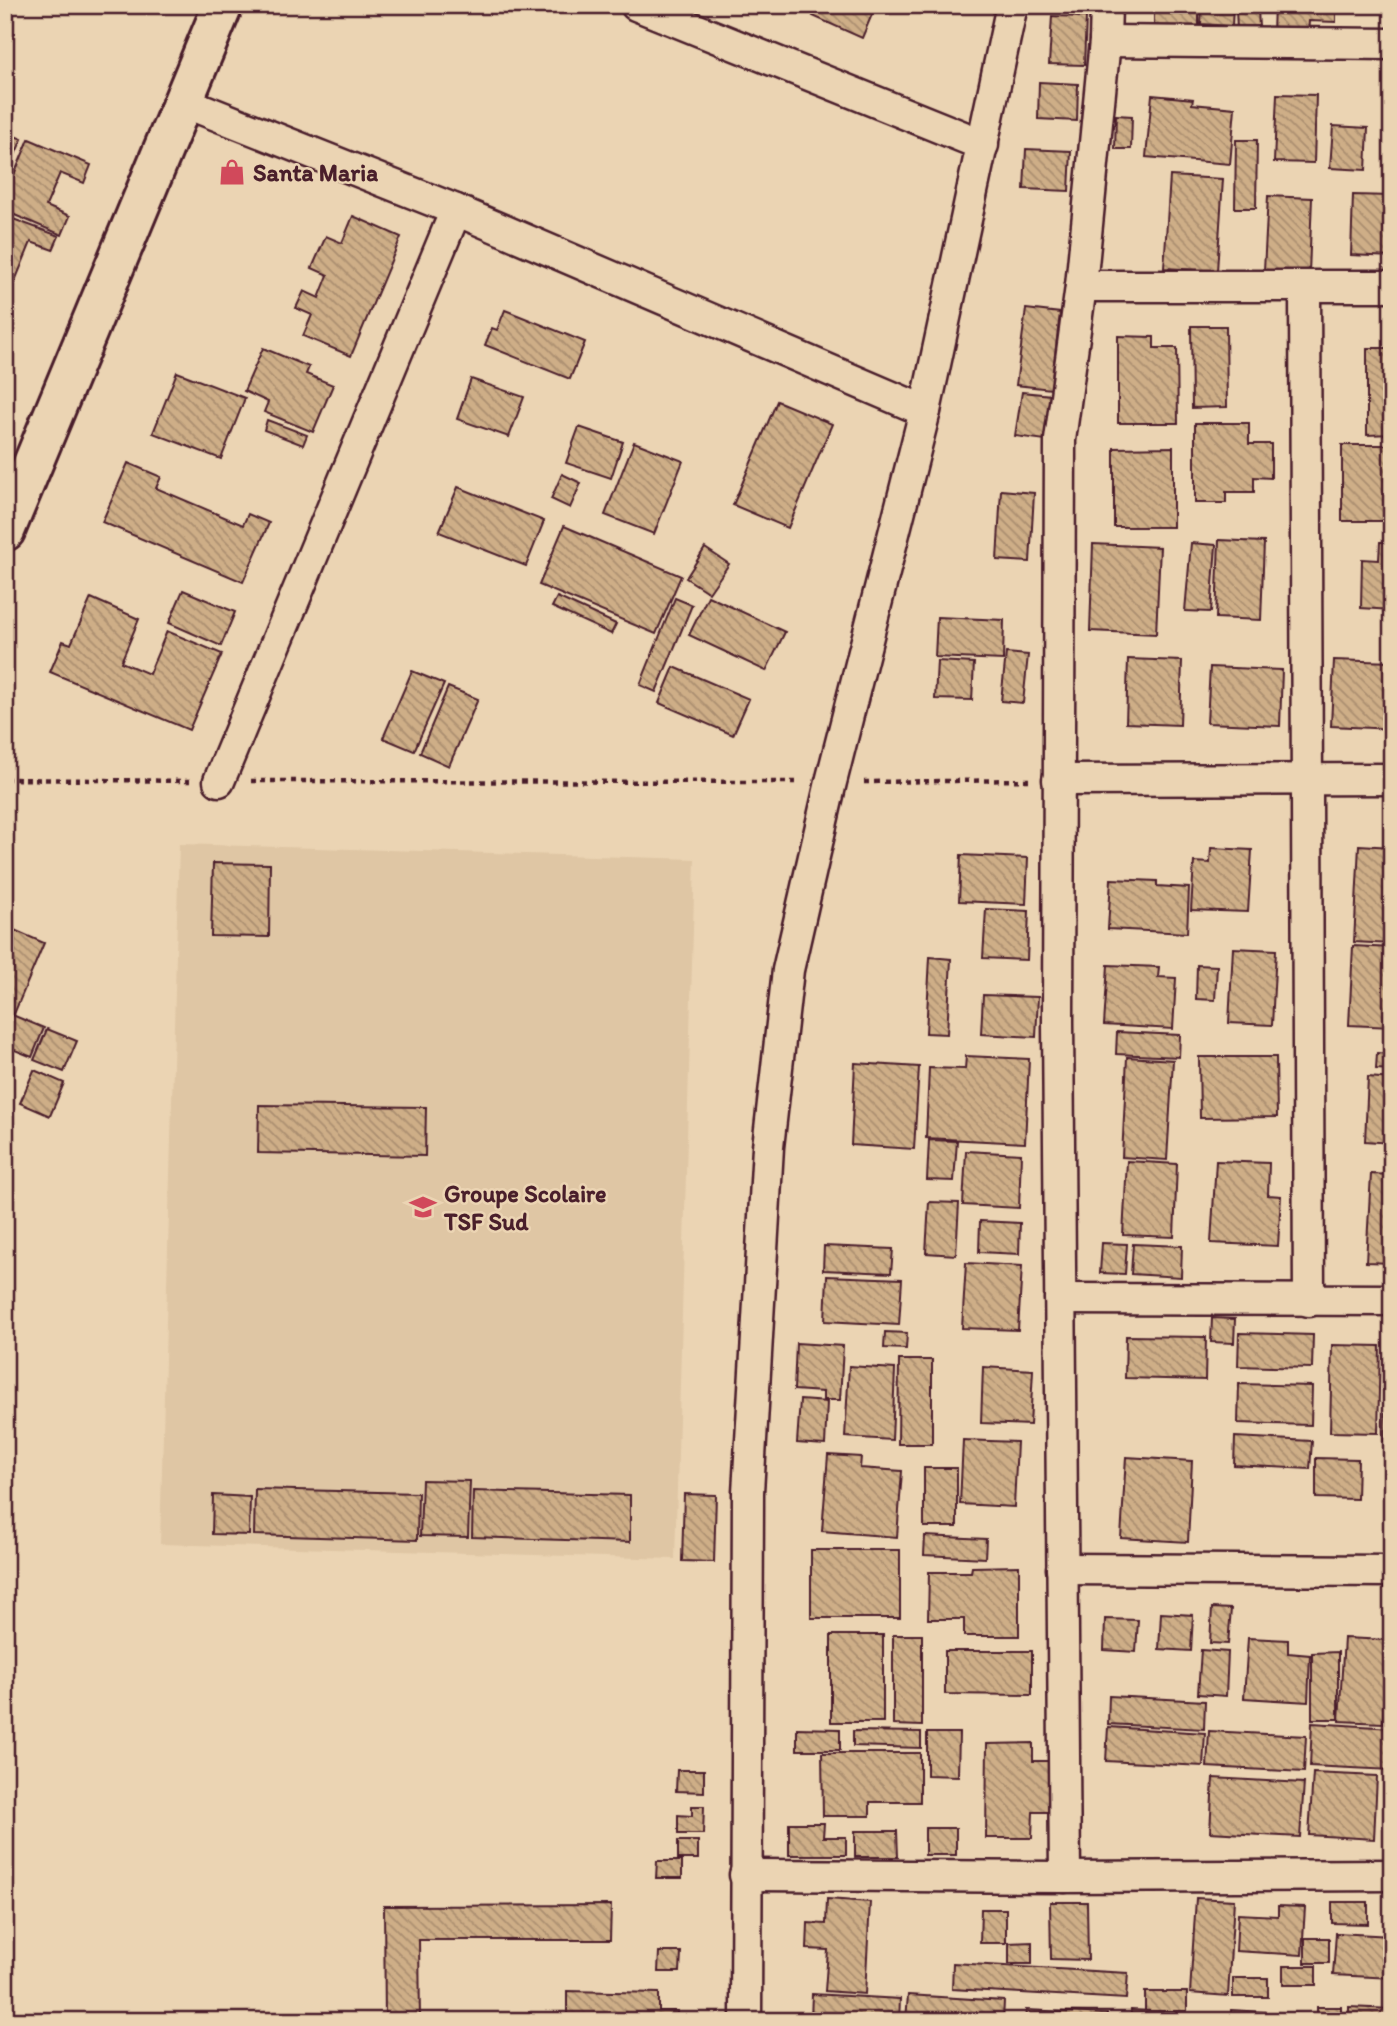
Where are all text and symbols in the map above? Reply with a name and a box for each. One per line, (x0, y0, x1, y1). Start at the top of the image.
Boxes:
shop icon: Santa Maria (217, 157, 247, 187)
place label: Santa Maria (253, 158, 378, 187)
place label: Groupe Scolaire TSF Sud (443, 1179, 607, 1236)
school or university icon: Groupe Scolaire TSF Sud (408, 1192, 438, 1222)

